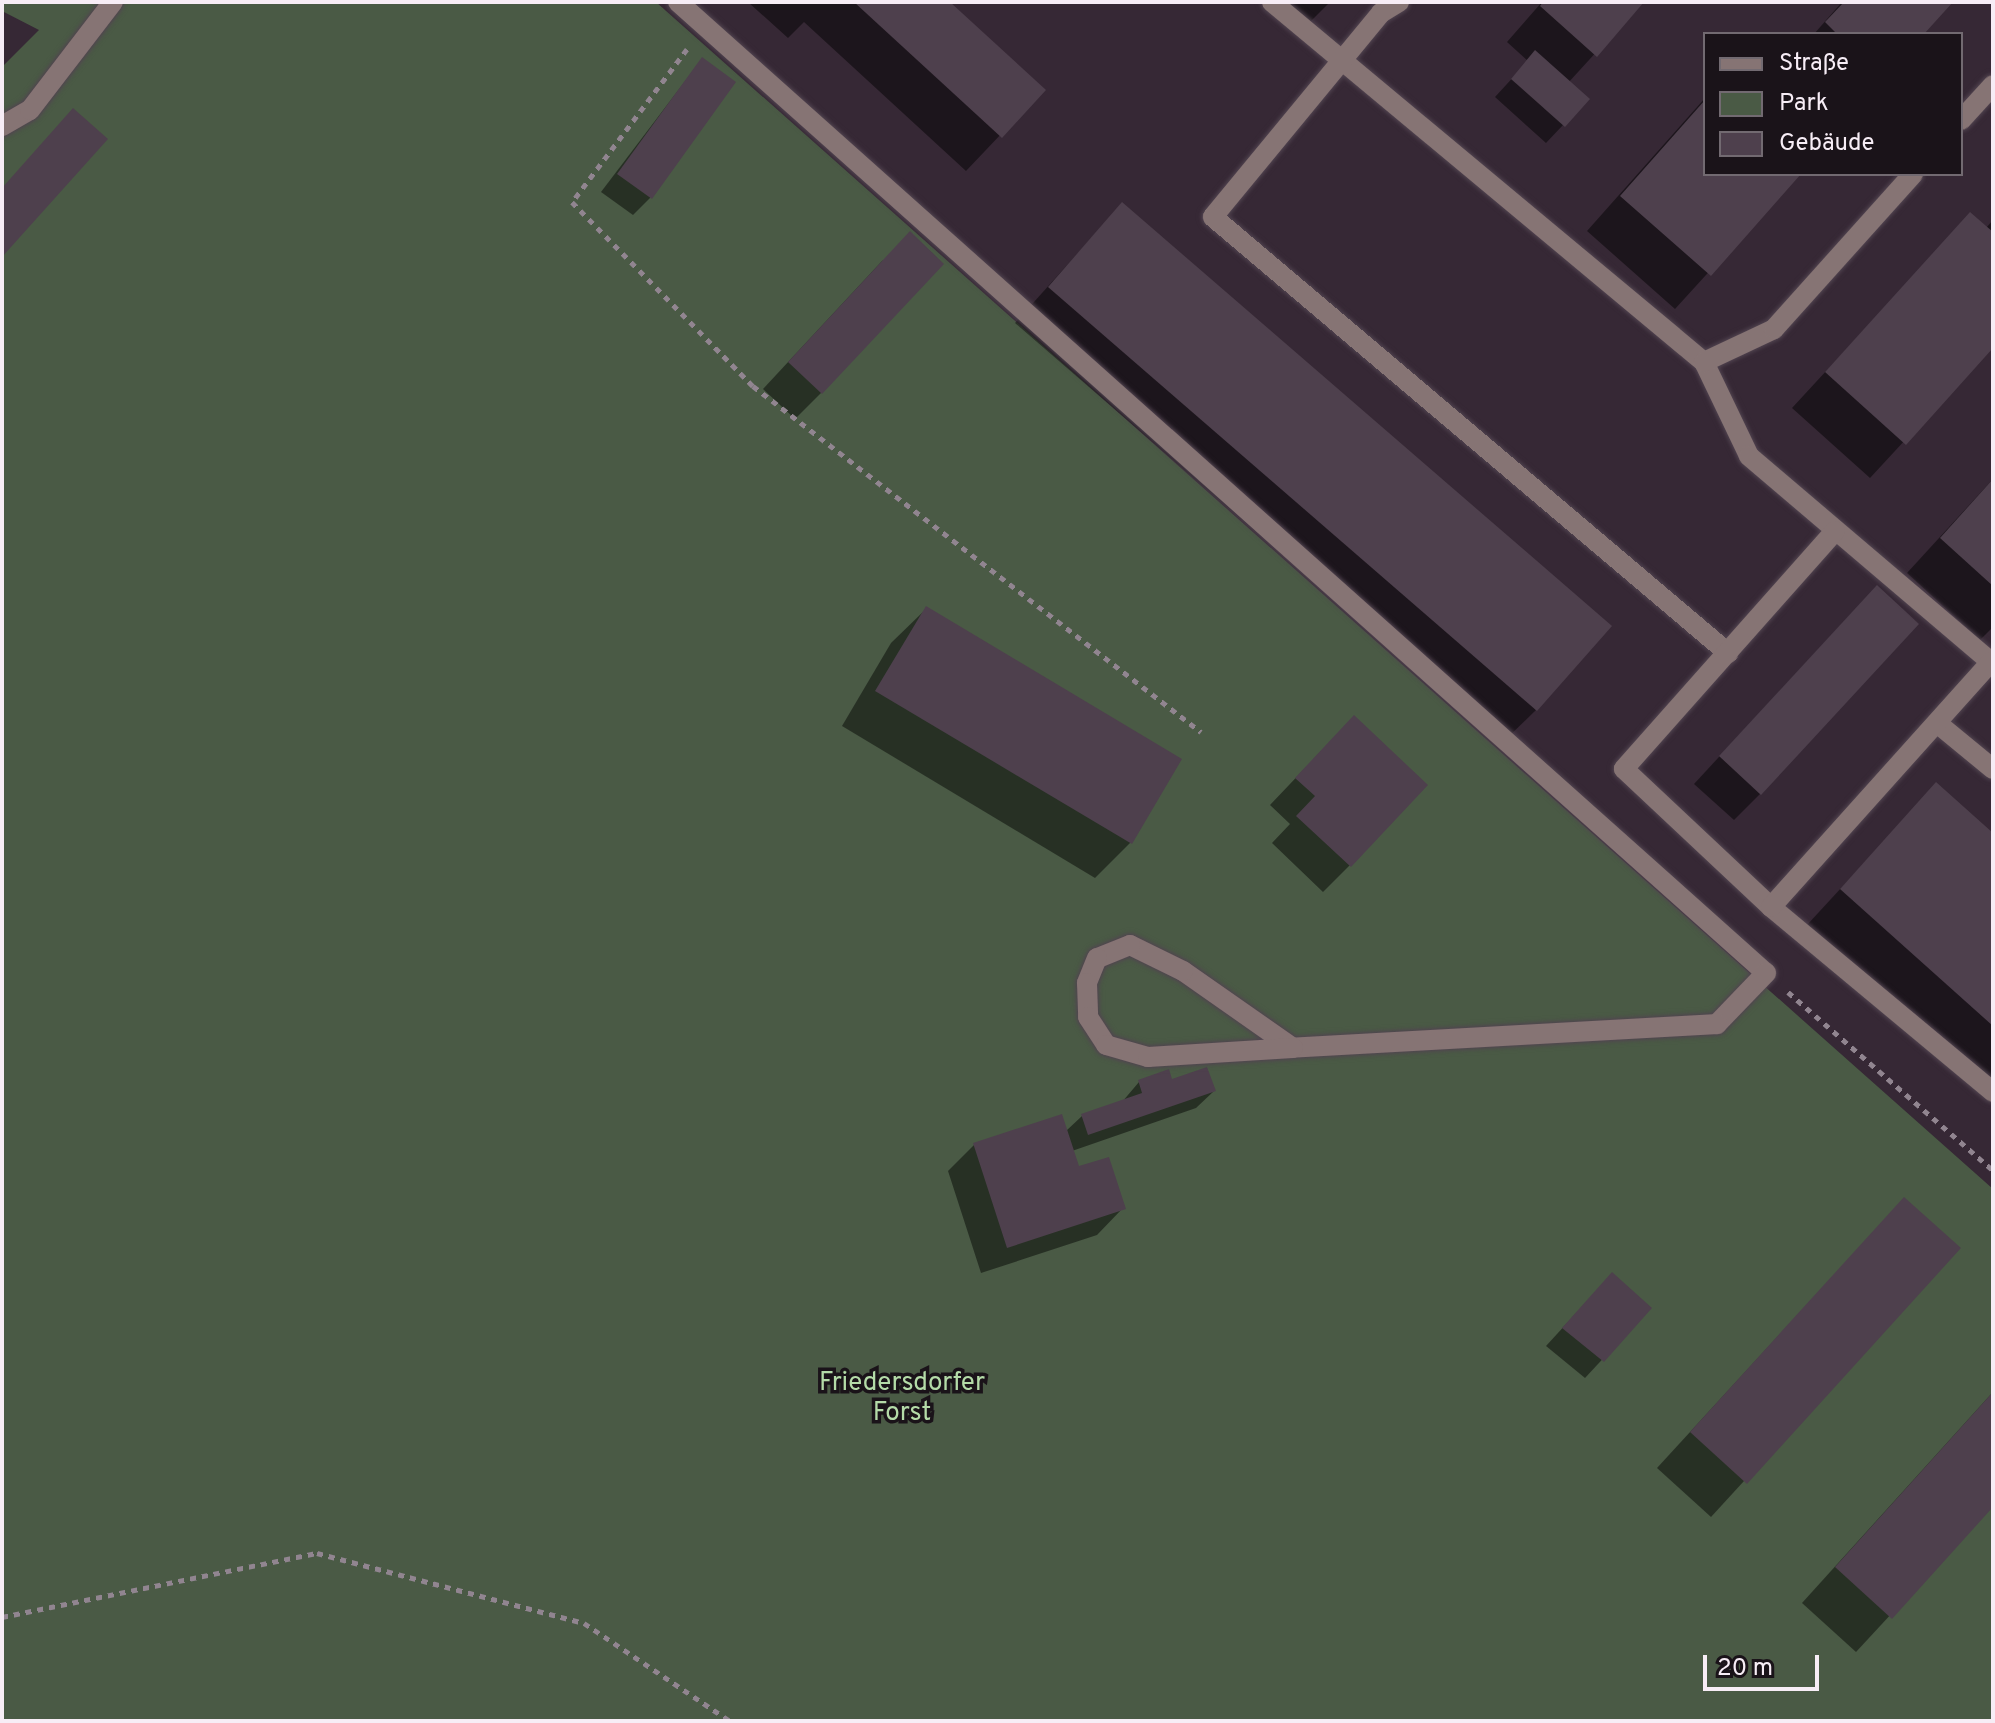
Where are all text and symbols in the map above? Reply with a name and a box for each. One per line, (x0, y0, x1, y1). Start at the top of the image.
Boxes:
legend (1703, 32, 1963, 176)
text: Straße (1779, 49, 1849, 79)
text: Park (1779, 89, 1829, 119)
text: Gebäude (1779, 129, 1874, 159)
park label: Friedersdorfer Forst (819, 1368, 985, 1430)
scale bar (1707, 1639, 1823, 1689)
text: 20 m (1717, 1654, 1773, 1684)

